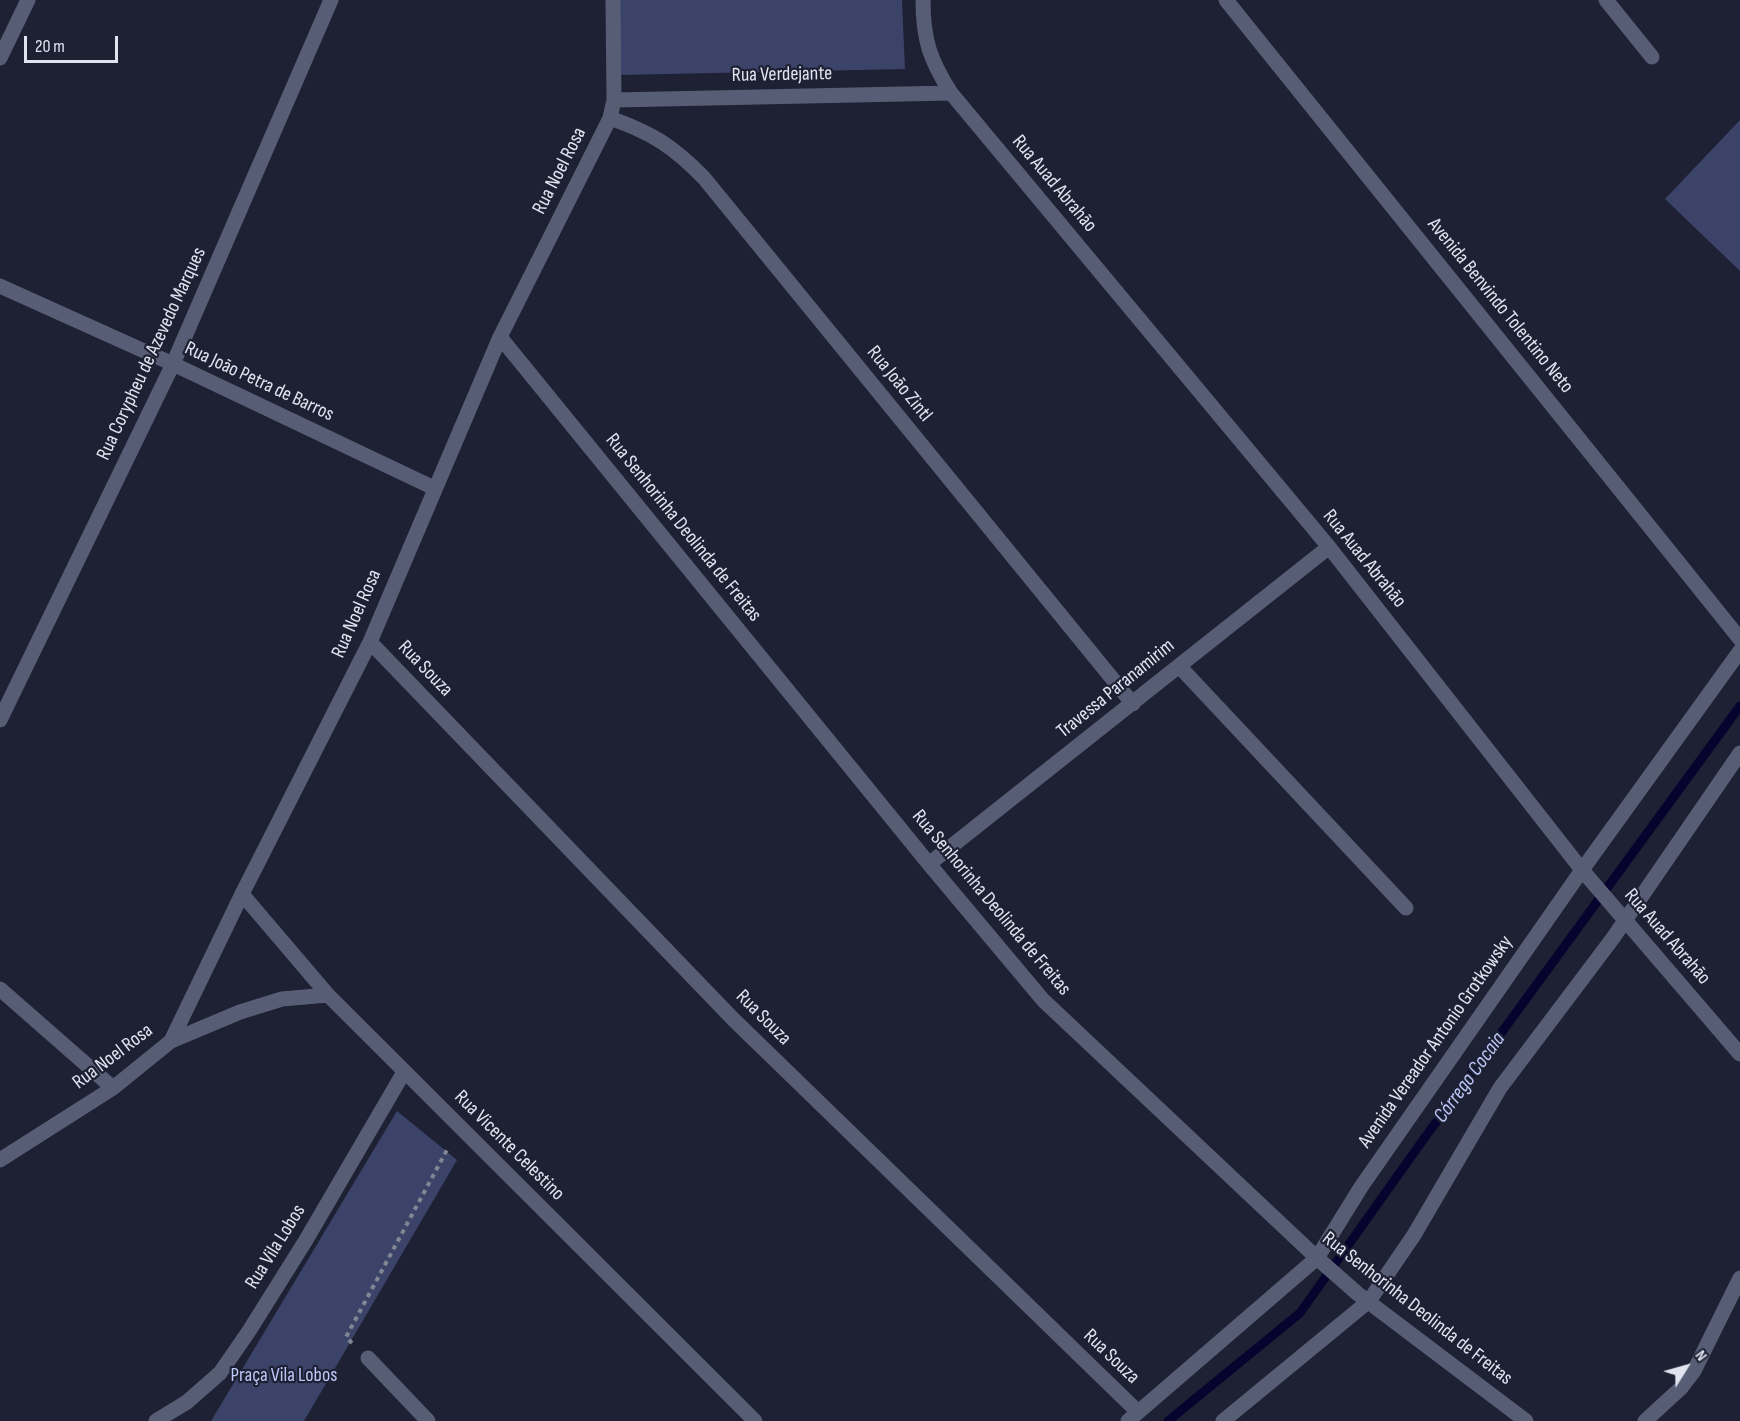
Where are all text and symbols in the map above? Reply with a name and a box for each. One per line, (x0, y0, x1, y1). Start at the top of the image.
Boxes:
scale bar (27, 24, 122, 62)
text: 20 m (35, 36, 65, 57)
street label: Rua Verdejante (731, 62, 833, 88)
street label: Rua Noel Rosa (528, 124, 592, 218)
street label: Rua Auad Abrahão (1006, 131, 1102, 237)
street label: Avenida Benvindo Tolentino Neto (1422, 214, 1578, 398)
street label: Rua Corypheu de Azevedo Marques (92, 244, 212, 464)
street label: Rua João Petra de Barros (181, 337, 337, 427)
street label: Rua João Zintl (861, 341, 937, 427)
street label: Rua Senhorinha Deolinda de Freitas (600, 429, 766, 627)
street label: Rua Auad Abrahão (1317, 505, 1411, 613)
street label: Rua Noel Rosa (327, 566, 387, 662)
street label: Travessa Paranamirim (1052, 634, 1180, 744)
street label: Rua Souza (393, 636, 457, 702)
street label: Rua Senhorinha Deolinda de Freitas (906, 805, 1076, 1001)
street label: Rua Auad Abrahão (1619, 884, 1715, 990)
street label: Avenida Vereador Antonio Grotkowsky (1354, 931, 1518, 1153)
street label: Rua Souza (730, 985, 796, 1051)
street label: Rua Noel Rosa (68, 1019, 158, 1095)
water label: Córrego Cocaia (1429, 1028, 1511, 1128)
street label: Rua Vicente Celestino (449, 1086, 569, 1206)
street label: Rua Vila Lobos (241, 1200, 311, 1294)
street label: Rua Senhorinha Deolinda de Freitas (1317, 1227, 1517, 1391)
street label: Rua Souza (1078, 1325, 1144, 1389)
north arrow (1656, 1337, 1716, 1397)
text: N (1691, 1347, 1711, 1365)
park label: Praça Vila Lobos (231, 1364, 337, 1388)

